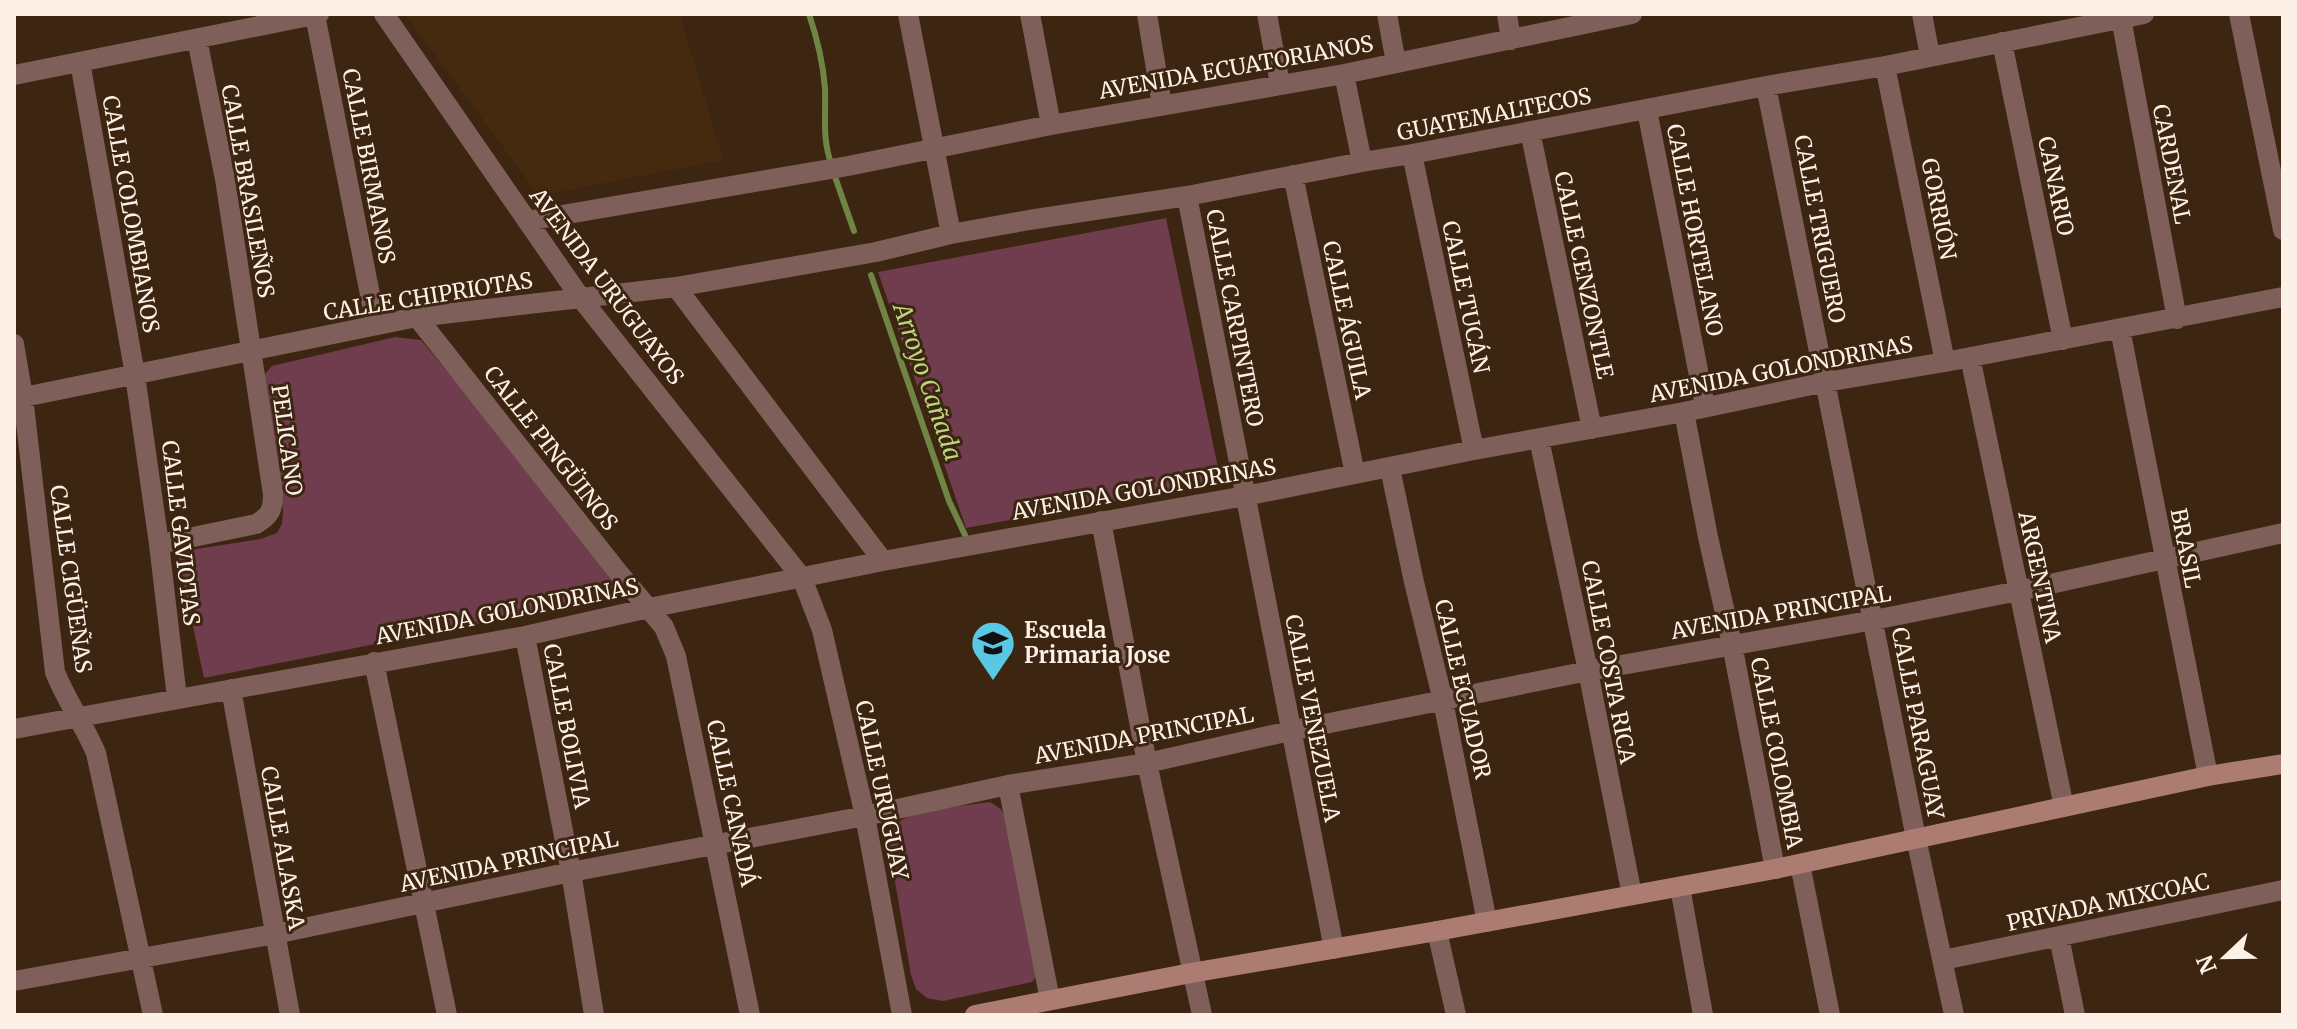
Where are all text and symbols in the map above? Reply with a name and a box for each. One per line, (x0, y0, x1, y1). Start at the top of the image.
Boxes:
street label: AVENIDA ECUATORIANOS (1096, 29, 1375, 105)
street label: CALLE BIRMANOS (336, 66, 402, 266)
street label: GUATEMALTECOS (1395, 81, 1593, 147)
street label: CALLE BRASILEÑOS (215, 82, 281, 300)
street label: CALLE COLOMBIANOS (96, 93, 166, 335)
street label: CARDENAL (2147, 102, 2197, 227)
street label: CALLE HORTELANO (1661, 121, 1729, 339)
street label: CALLE TRIGUERO (1788, 132, 1852, 326)
street label: CANARIO (2032, 134, 2080, 238)
street label: GORRIÓN (1915, 156, 1964, 262)
street label: CALLE CENZONTLE (1548, 169, 1620, 381)
street label: AVENIDA URUGUAYOS (523, 181, 690, 390)
street label: CALLE CARPINTERO (1200, 207, 1270, 429)
street label: CALLE TUCÁN (1436, 218, 1497, 376)
street label: CALLE ÁGUILA (1317, 238, 1379, 402)
street label: CALLE CHIPRIOTAS (321, 266, 535, 326)
water label: Arroyo Cañada (885, 297, 969, 465)
street label: AVENIDA GOLONDRINAS (1646, 330, 1915, 408)
street label: CALLE PINGÜINOS (478, 360, 624, 536)
street label: PELICANO (265, 383, 309, 497)
street label: CALLE GAVIOTAS (156, 439, 206, 627)
street label: AVENIDA GOLONDRINAS (1009, 452, 1278, 526)
street label: CALLE CIGÜEÑAS (44, 483, 98, 675)
street label: BRASIL (2165, 506, 2207, 591)
street label: ARGENTINA (2012, 508, 2068, 646)
street label: CALLE COSTA RICA (1576, 558, 1643, 766)
street label: AVENIDA GOLONDRINAS (372, 572, 641, 650)
street label: AVENIDA PRINCIPAL (1668, 579, 1894, 645)
street label: CALLE ECUADOR (1429, 596, 1497, 782)
street label: CALLE VENEZUELA (1279, 612, 1347, 824)
place label: Escuela Primaria Jose (1024, 616, 1170, 669)
school or university icon: Escuela Primaria Jose (969, 619, 1017, 682)
street label: CALLE PARAGUAY (1886, 625, 1950, 822)
street label: CALLE BOLIVIA (537, 641, 597, 811)
street label: CALLE COLOMBIA (1745, 655, 1809, 852)
street label: CALLE URUGUAY (849, 698, 915, 883)
street label: AVENIDA PRINCIPAL (1031, 700, 1256, 770)
street label: CALLE CANADÁ (701, 717, 764, 889)
street label: CALLE ALASKA (255, 764, 311, 933)
street label: AVENIDA PRINCIPAL (396, 824, 621, 898)
street label: PRIVADA MIXCOAC (2004, 867, 2212, 937)
north arrow (2185, 917, 2265, 997)
text: N (2190, 951, 2223, 978)

